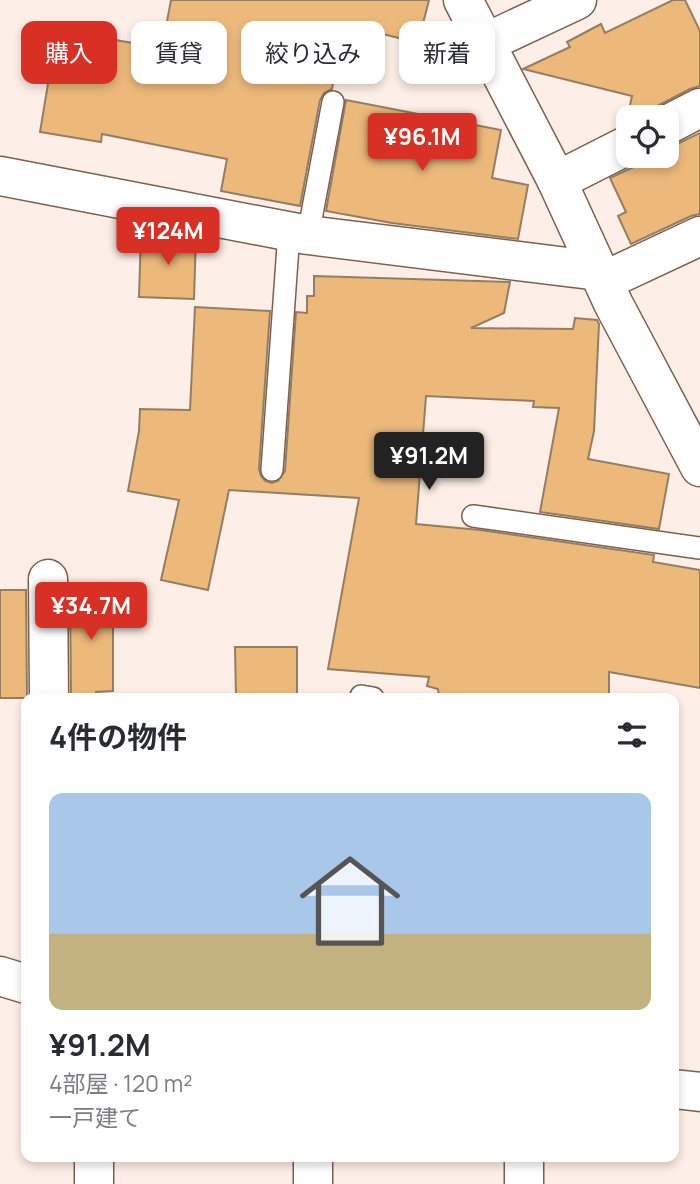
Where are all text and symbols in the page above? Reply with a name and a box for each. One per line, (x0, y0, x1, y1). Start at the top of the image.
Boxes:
chip: 購入 (21, 21, 117, 84)
chip: 賃貸 (131, 21, 227, 84)
chip: 絞り込み (241, 21, 385, 84)
chip: 新着 (399, 21, 495, 84)
map controls (616, 105, 679, 168)
button: locate (616, 105, 679, 168)
pin: ¥96.1M (365, 114, 479, 173)
text: ¥96.1M (384, 120, 460, 152)
pin: ¥124M (119, 208, 217, 267)
text: ¥124M (132, 214, 204, 246)
pin: ¥91.2M (372, 433, 486, 492)
text: ¥91.2M (390, 439, 468, 471)
pin: ¥34.7M (34, 582, 148, 642)
text: ¥34.7M (51, 589, 131, 621)
text: 4件の物件 (49, 716, 187, 757)
icon: filters (613, 716, 651, 754)
icon: home (287, 838, 413, 964)
text: ¥91.2M (49, 1024, 151, 1065)
text: 4部屋 · 120 m² (49, 1067, 192, 1099)
text: 一戸建て (49, 1101, 141, 1133)

